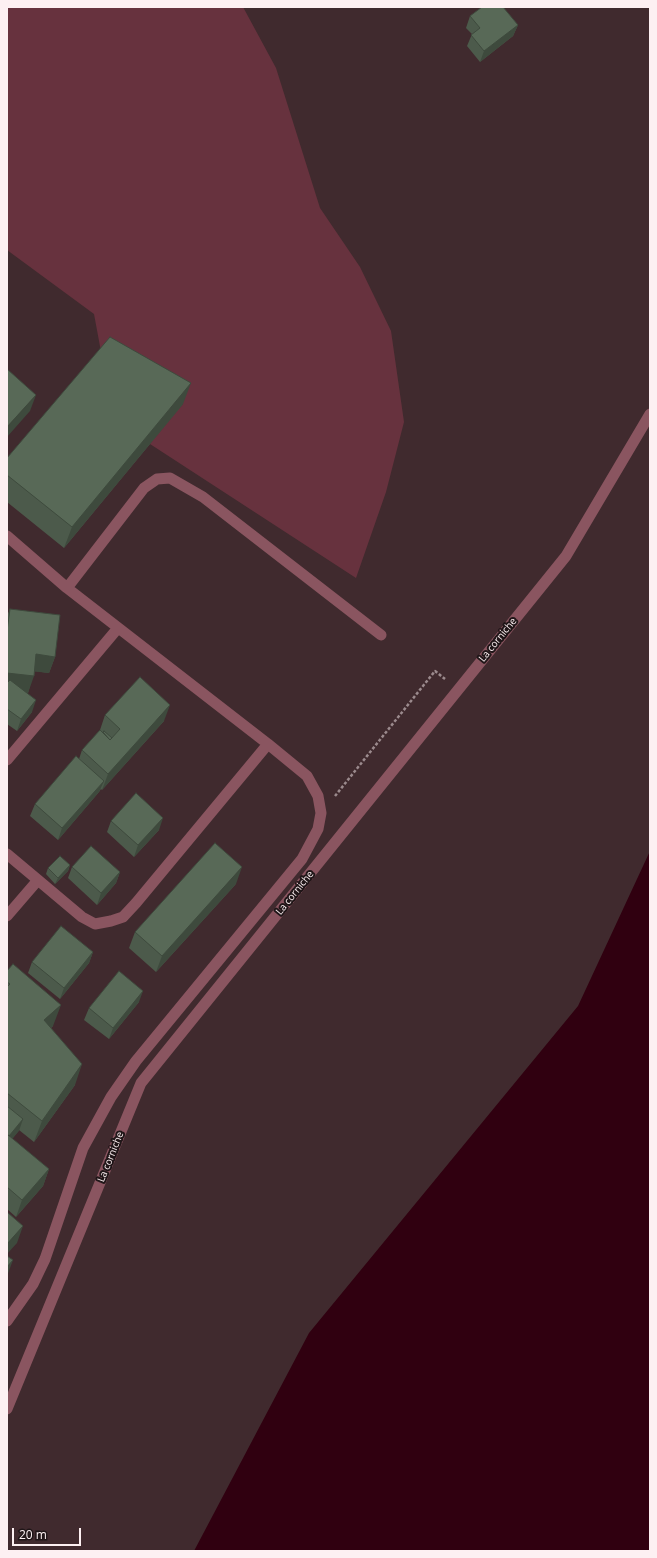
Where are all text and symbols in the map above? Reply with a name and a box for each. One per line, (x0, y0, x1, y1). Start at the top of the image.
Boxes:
street label: La corniche (477, 615, 519, 665)
street label: La corniche (274, 868, 316, 918)
street label: La corniche (95, 1130, 127, 1184)
scale bar (14, 1520, 83, 1546)
text: 20 m (19, 1526, 47, 1543)

